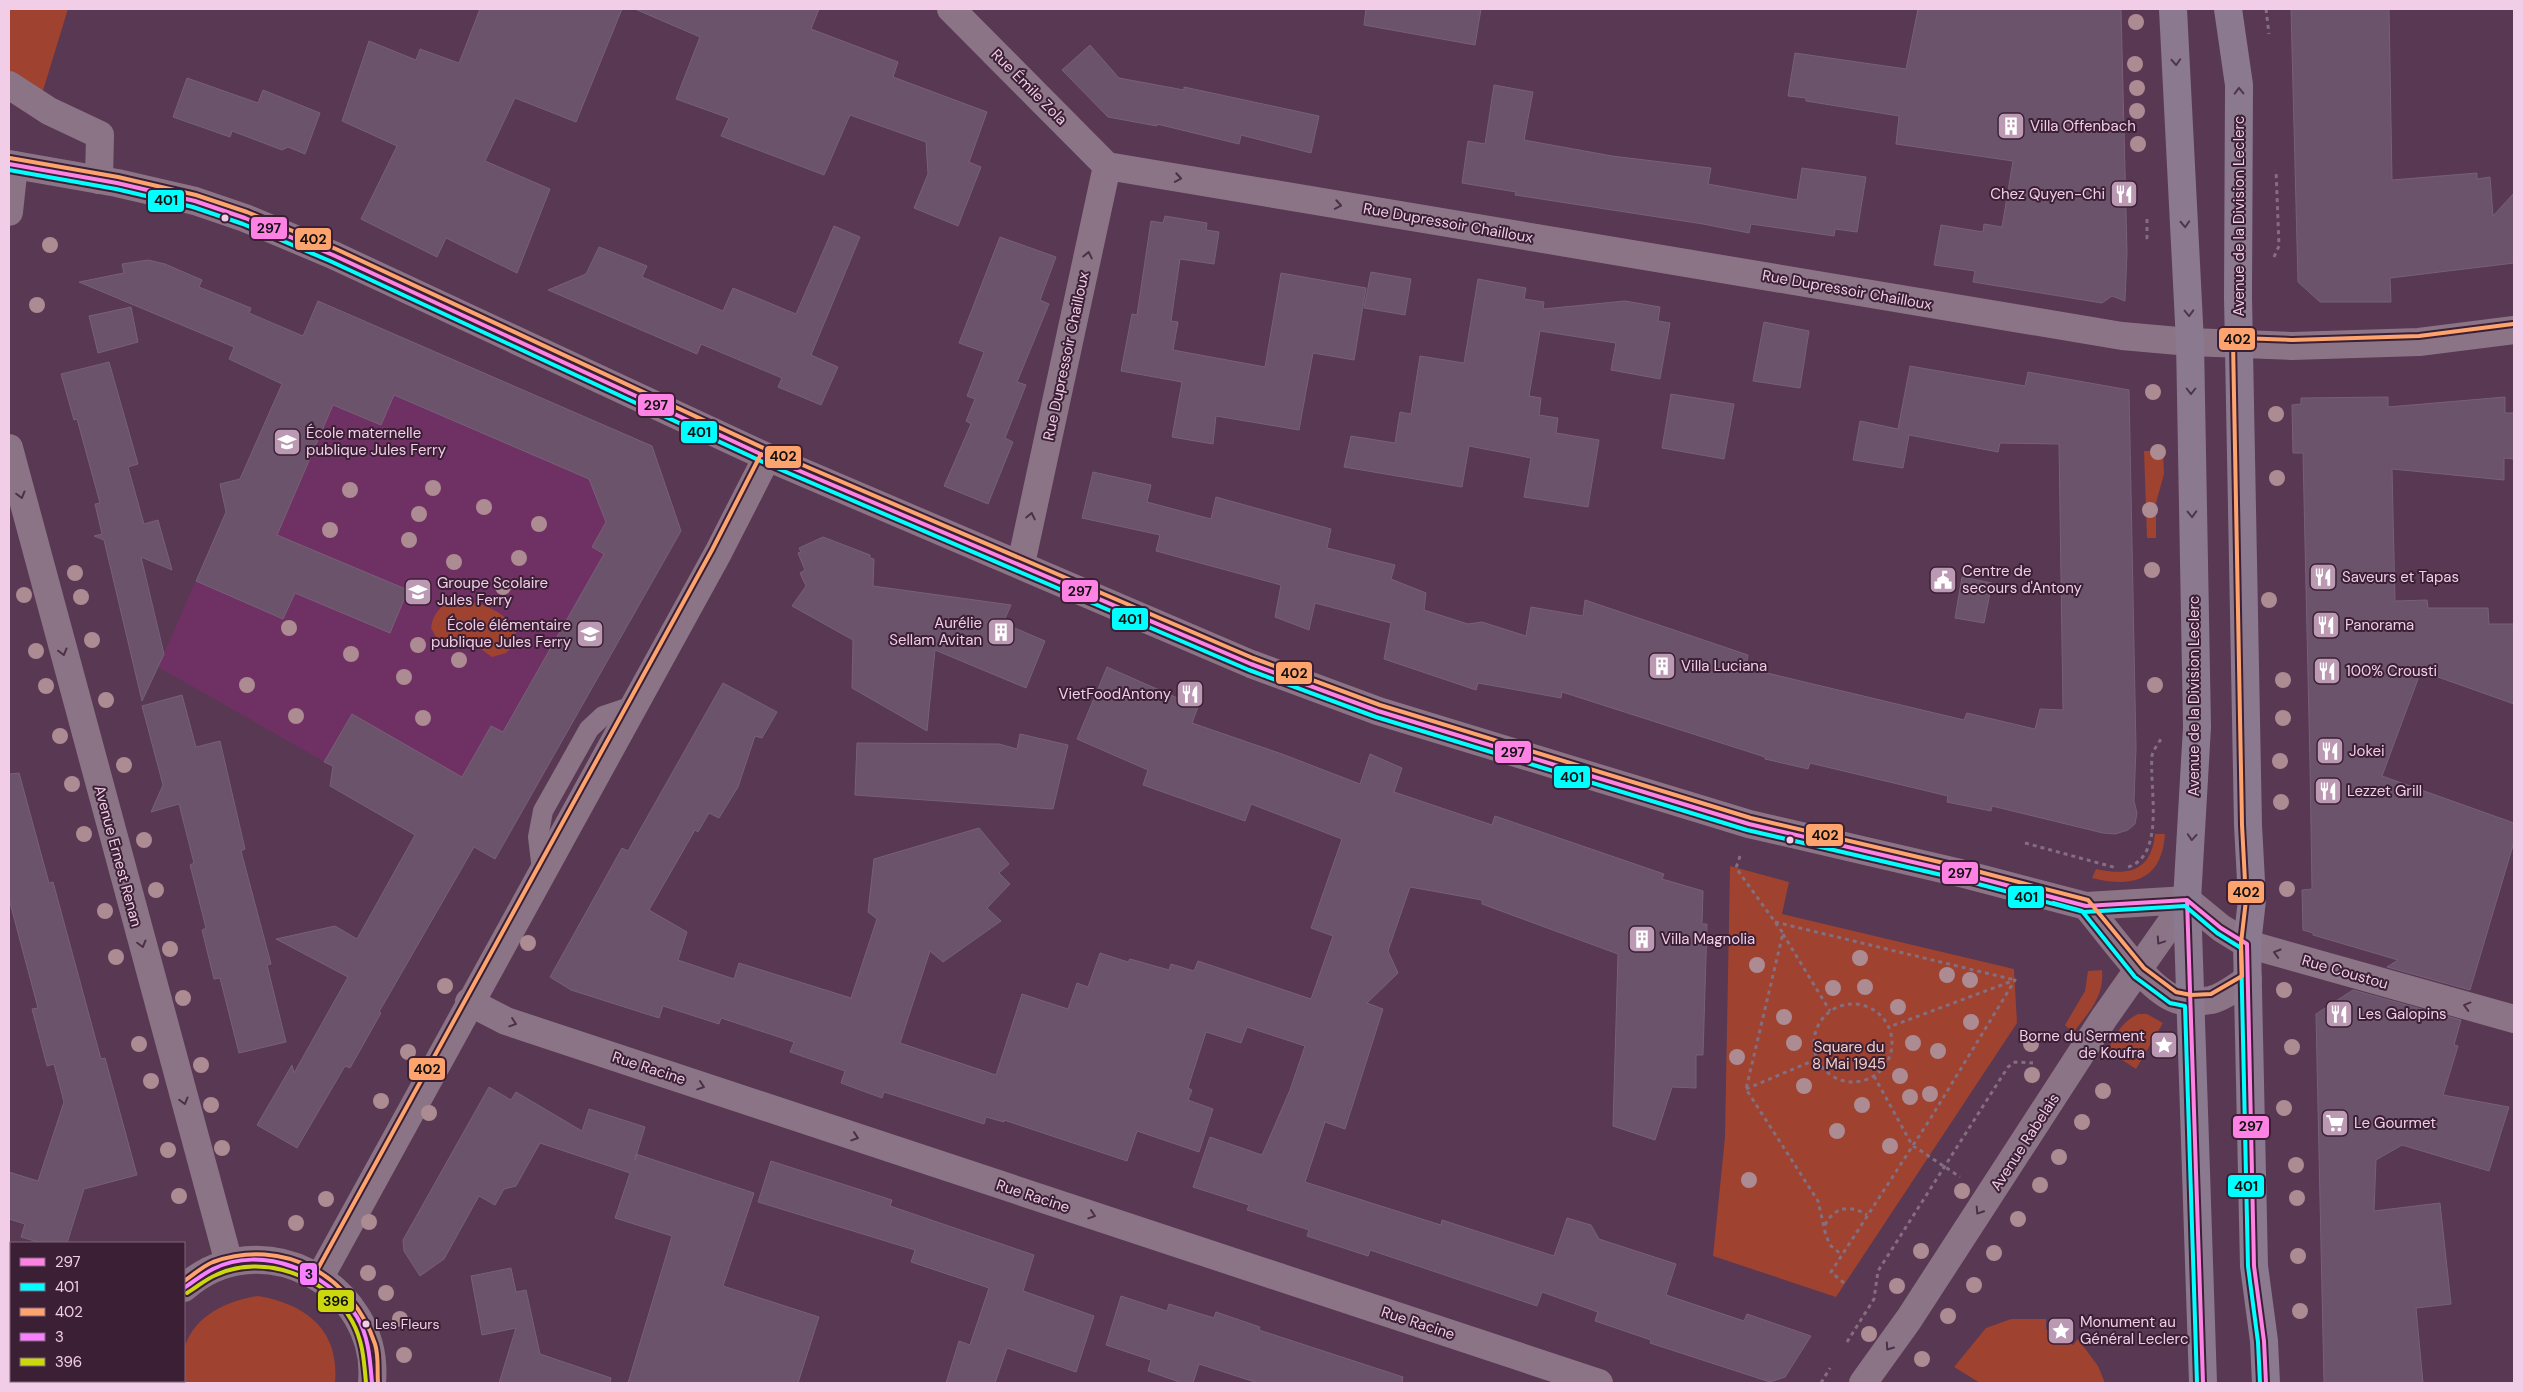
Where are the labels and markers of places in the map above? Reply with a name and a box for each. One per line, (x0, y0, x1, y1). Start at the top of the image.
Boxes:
building icon: Villa Offenbach (1996, 111, 2026, 141)
place label: Villa Offenbach (2030, 116, 2136, 136)
restaurant icon: Chez Quyen-Chi (2109, 179, 2139, 209)
place label: Chez Quyen-Chi (1990, 184, 2105, 204)
unlabelled marker (220, 213, 230, 223)
place label: École maternelle publique Jules Ferry (306, 423, 447, 460)
school or university icon: École maternelle publique Jules Ferry (272, 427, 302, 457)
place label: Centre de secours d'Antony (1962, 561, 2083, 598)
restaurant icon: Saveurs et Tapas (2308, 562, 2338, 592)
public building icon: Centre de secours d'Antony (1928, 565, 1958, 595)
place label: Saveurs et Tapas (2342, 567, 2459, 587)
place label: Groupe Scolaire Jules Ferry (437, 573, 548, 610)
school or university icon: Groupe Scolaire Jules Ferry (403, 577, 433, 607)
restaurant icon: Panorama (2311, 610, 2341, 640)
place label: Aurélie Sellam Avitan (889, 613, 982, 650)
place label: École élémentaire publique Jules Ferry (431, 615, 572, 652)
place label: Panorama (2345, 615, 2414, 635)
building icon: Aurélie Sellam Avitan (986, 617, 1016, 647)
school or university icon: École élémentaire publique Jules Ferry (575, 619, 605, 649)
building icon: Villa Luciana (1647, 651, 1677, 681)
place label: Villa Luciana (1681, 656, 1767, 676)
restaurant icon: 100% Crousti (2312, 656, 2342, 686)
place label: 100% Crousti (2346, 661, 2437, 681)
restaurant icon: VietFoodAntony (1175, 679, 1205, 709)
place label: VietFoodAntony (1058, 684, 1172, 704)
restaurant icon: Jokei (2315, 736, 2345, 766)
place label: Jokei (2349, 741, 2385, 761)
restaurant icon: Lezzet Grill (2313, 776, 2343, 806)
place label: Lezzet Grill (2347, 781, 2422, 801)
unlabelled marker (1785, 835, 1795, 845)
building icon: Villa Magnolia (1627, 924, 1657, 954)
place label: Villa Magnolia (1661, 929, 1755, 949)
restaurant icon: Les Galopins (2324, 999, 2354, 1029)
place label: Les Galopins (2358, 1004, 2447, 1024)
place label: Borne du Serment de Koufra (2019, 1026, 2145, 1063)
place icon: Borne du Serment de Koufra (2149, 1030, 2179, 1060)
supermarket icon: Le Gourmet (2320, 1108, 2350, 1138)
place label: Le Gourmet (2354, 1113, 2436, 1133)
place label: Monument au Général Leclerc (2080, 1312, 2188, 1349)
place label: Les Fleurs (375, 1315, 440, 1333)
place icon: Monument au Général Leclerc (2046, 1316, 2076, 1346)
marker: Les Fleurs (361, 1319, 371, 1329)

